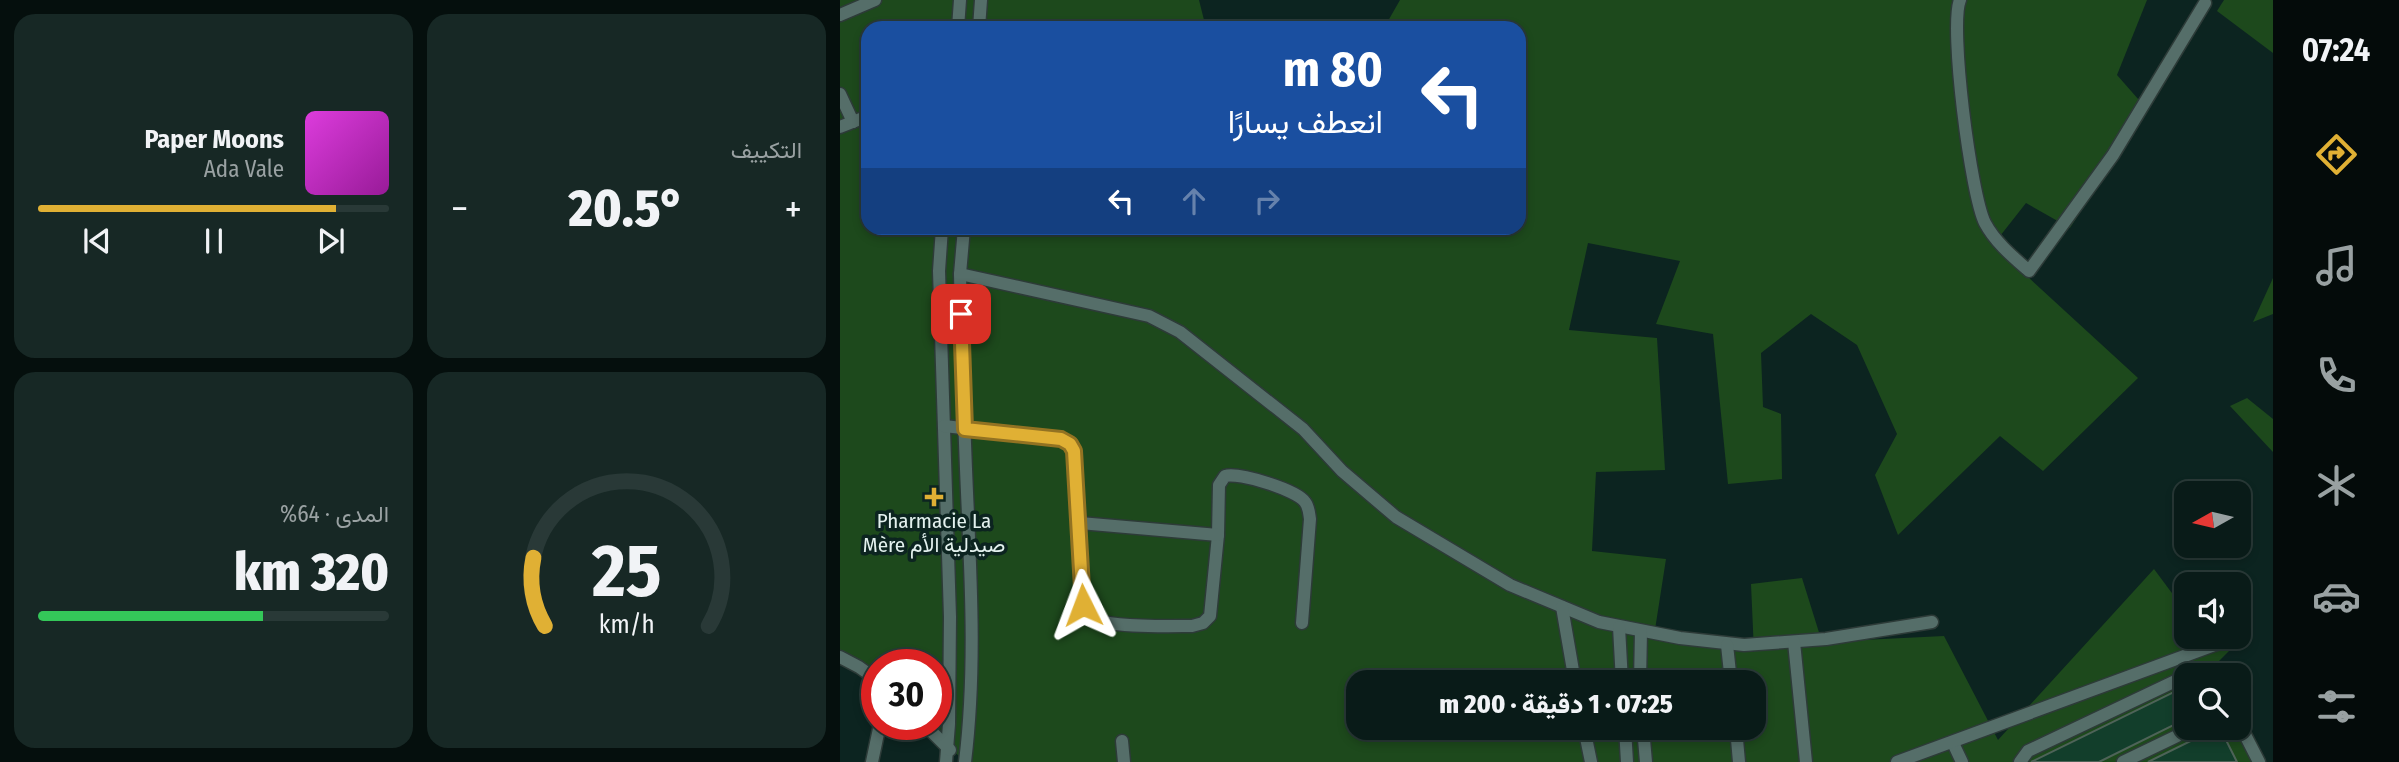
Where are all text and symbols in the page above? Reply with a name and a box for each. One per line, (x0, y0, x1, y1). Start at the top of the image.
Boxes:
text: 07:24 (2302, 31, 2370, 69)
text: 80 m (1283, 40, 1383, 99)
icon: left (1407, 49, 1498, 140)
text: انعطف يسارًا (1228, 103, 1383, 141)
text: Paper Moons (144, 124, 284, 155)
icon: directions (2312, 130, 2361, 179)
text: التكييف (731, 136, 802, 164)
text: Ada Vale (204, 155, 284, 183)
text: 20.5° (569, 177, 684, 240)
icon: left (1102, 182, 1140, 220)
icon: ahead (1175, 182, 1213, 220)
icon: right (1248, 182, 1286, 220)
text: − (451, 186, 468, 232)
text: + (785, 186, 802, 232)
icon: previous (78, 222, 116, 260)
icon: pause (195, 222, 233, 260)
icon: next (312, 222, 350, 260)
icon: music (2312, 241, 2361, 290)
pin (931, 284, 991, 344)
icon: arrive (942, 295, 980, 333)
icon: phone (2312, 351, 2361, 400)
icon: climate (2312, 461, 2361, 510)
north arrow (2174, 481, 2250, 558)
map controls (2174, 481, 2251, 740)
marker: Pharmacie La Mère صيدلية الأم (926, 489, 942, 505)
text: المدى · 64% (280, 500, 389, 528)
place label: Pharmacie La Mère صيدلية الأم (863, 508, 1005, 559)
text: 25 (591, 528, 661, 615)
text: 320 km (234, 541, 389, 604)
position arrow (1046, 568, 1120, 642)
button: sound (2174, 572, 2251, 649)
icon: car (2312, 572, 2361, 621)
text: km/h (599, 610, 654, 640)
speed limit sign: 30 (861, 649, 952, 740)
button: search (2174, 663, 2251, 740)
icon: filters (2312, 682, 2361, 731)
text: 07:25 · 1 دقيقة · 200 m (1439, 689, 1673, 720)

